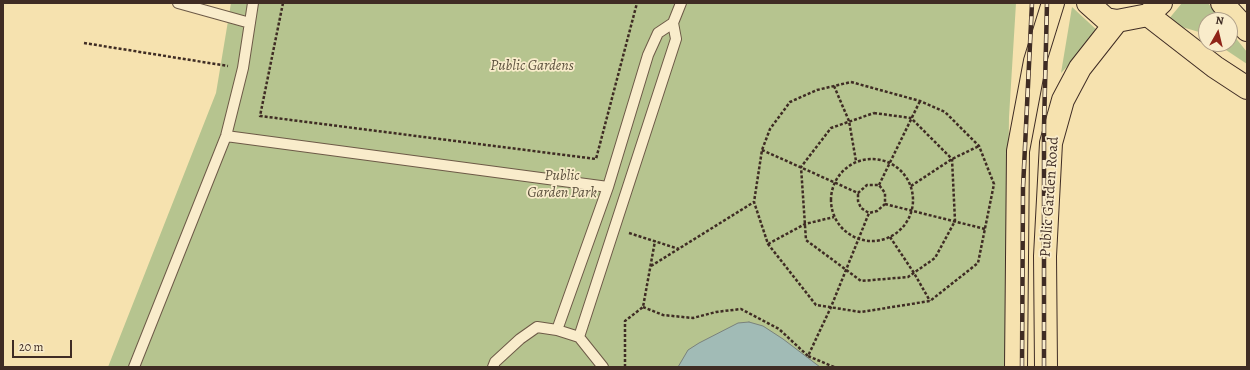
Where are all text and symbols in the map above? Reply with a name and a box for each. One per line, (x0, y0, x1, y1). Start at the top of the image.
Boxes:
north arrow (1198, 12, 1238, 52)
text: N (1215, 13, 1225, 29)
park label: Public Gardens (490, 57, 574, 75)
street label: Public Garden Road (1037, 136, 1063, 258)
park label: Public Garden Park (527, 167, 597, 202)
scale bar (14, 332, 74, 358)
text: 20 m (19, 339, 43, 355)

